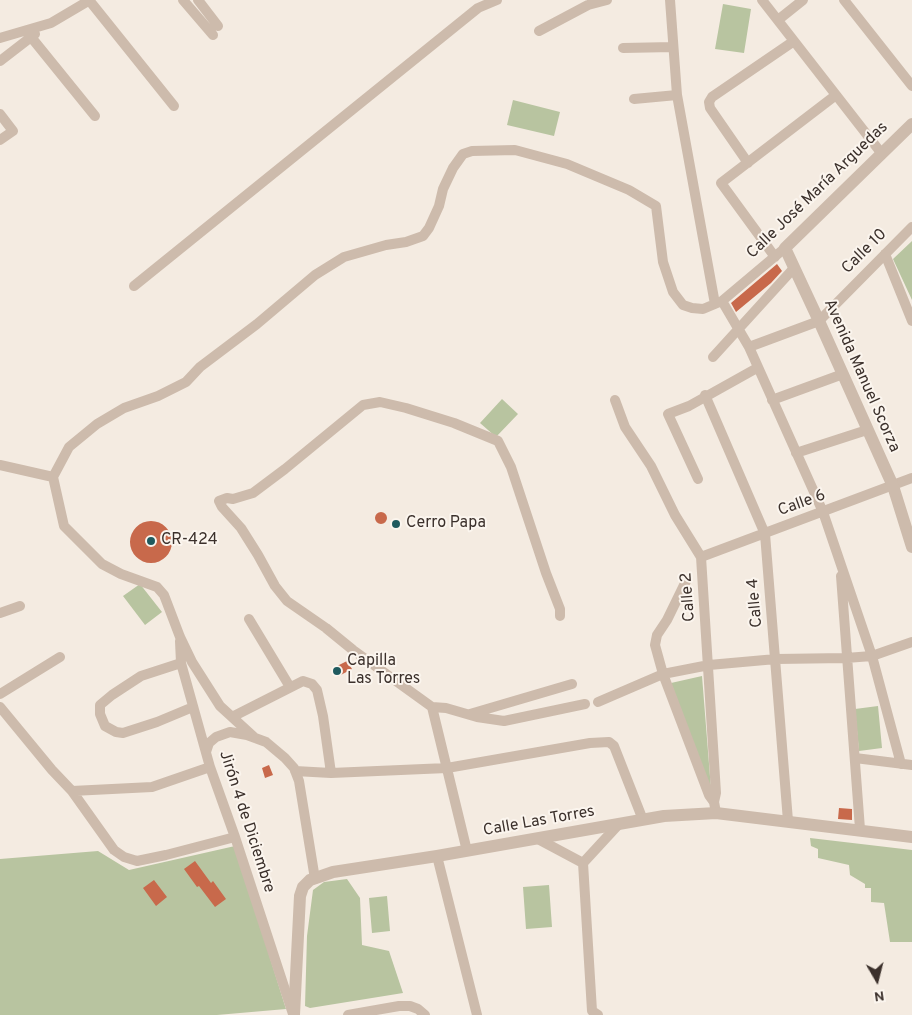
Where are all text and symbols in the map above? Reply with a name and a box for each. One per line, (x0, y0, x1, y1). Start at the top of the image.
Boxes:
street label: Calle José María Arguedas (743, 119, 893, 263)
street label: Calle 10 (838, 225, 892, 279)
street label: Avenida Manuel Scorza (819, 296, 903, 456)
street label: Calle 6 (776, 487, 828, 521)
place label: Cerro Papa (406, 514, 486, 534)
marker: Cerro Papa (390, 518, 402, 530)
place label: CR-424 (161, 531, 218, 551)
marker: CR-424 (145, 535, 157, 547)
street label: Calle 2 (678, 572, 700, 622)
street label: Calle 4 (744, 578, 768, 628)
place label: Capilla Las Torres (347, 652, 420, 690)
marker: Capilla Las Torres (331, 665, 343, 677)
street label: Jirón 4 de Diciembre (214, 749, 278, 895)
street label: Calle Las Torres (482, 803, 596, 841)
north arrow (852, 955, 902, 1005)
text: N (873, 986, 885, 1004)

